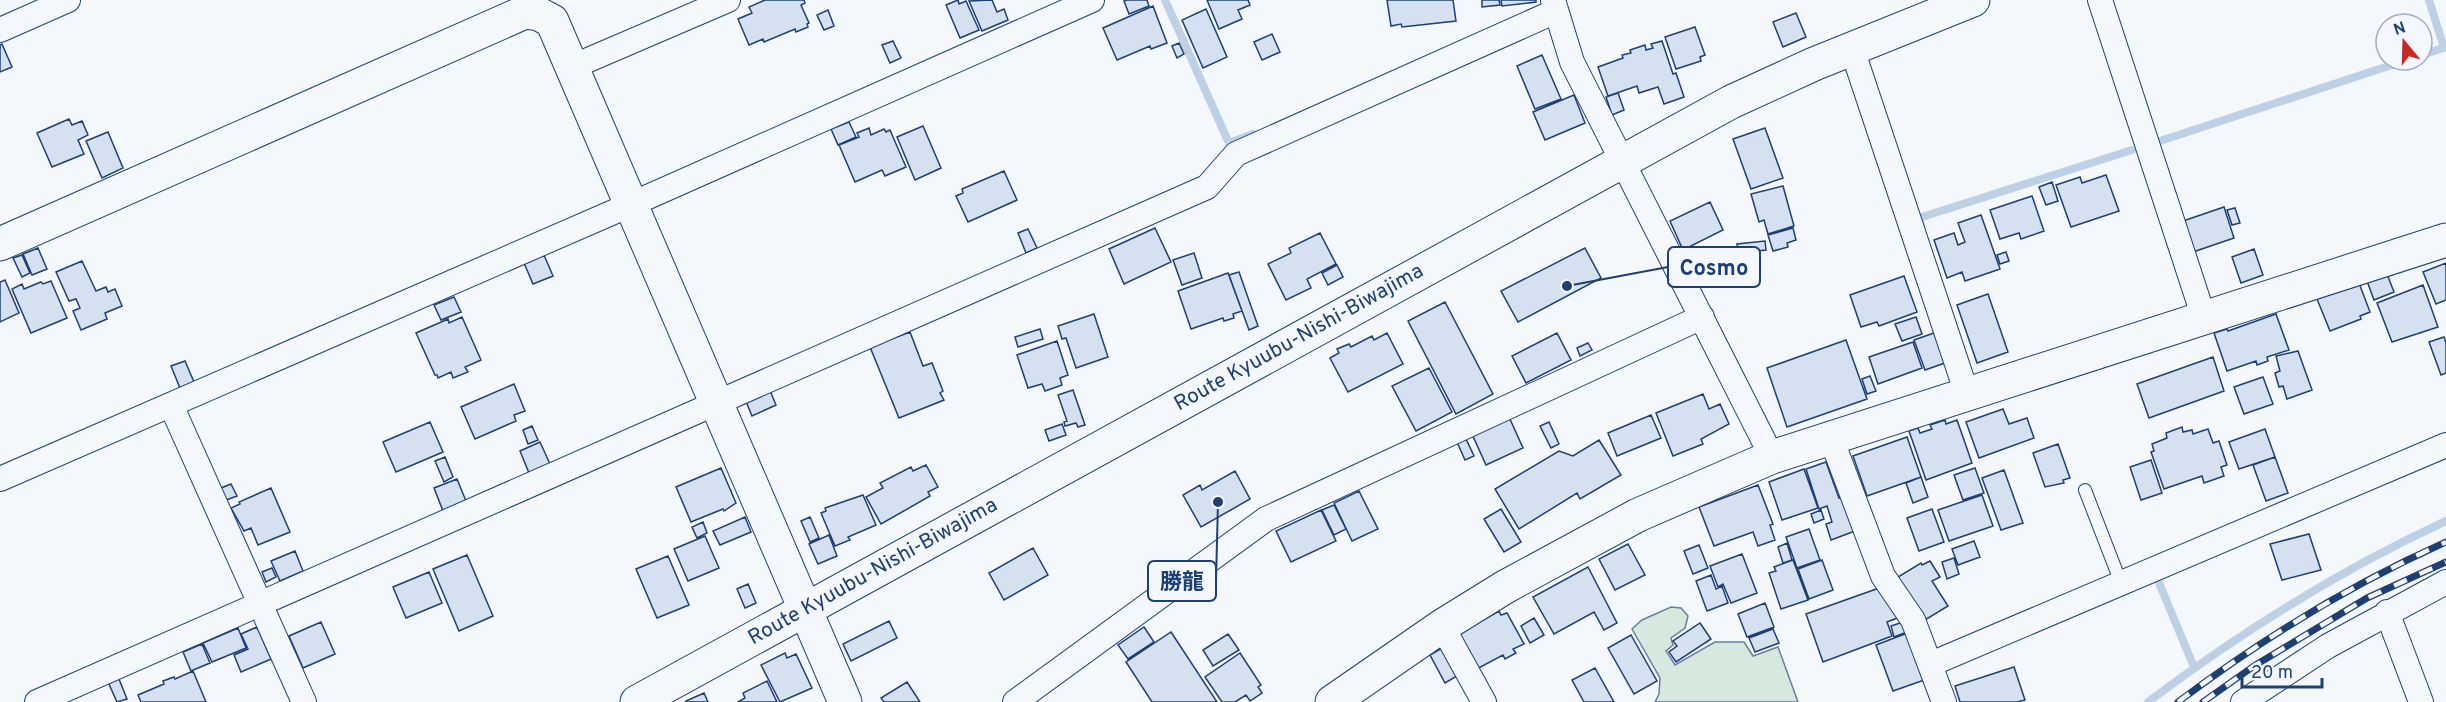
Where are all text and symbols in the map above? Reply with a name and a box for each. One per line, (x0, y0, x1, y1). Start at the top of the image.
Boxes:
north arrow (2374, 12, 2434, 72)
text: N (2391, 18, 2408, 41)
callout: Cosmo (1668, 247, 1760, 287)
text: Cosmo (1680, 256, 1748, 283)
street label: Route Kyuubu-Nishi-Biwajima (1170, 258, 1428, 418)
street label: Route Kyuubu-Nishi-Biwajima (744, 492, 1002, 652)
callout: 勝龍 (1148, 561, 1216, 601)
text: 勝龍 (1160, 570, 1204, 597)
scale bar (2242, 651, 2322, 689)
text: 20 m (2251, 662, 2293, 685)

